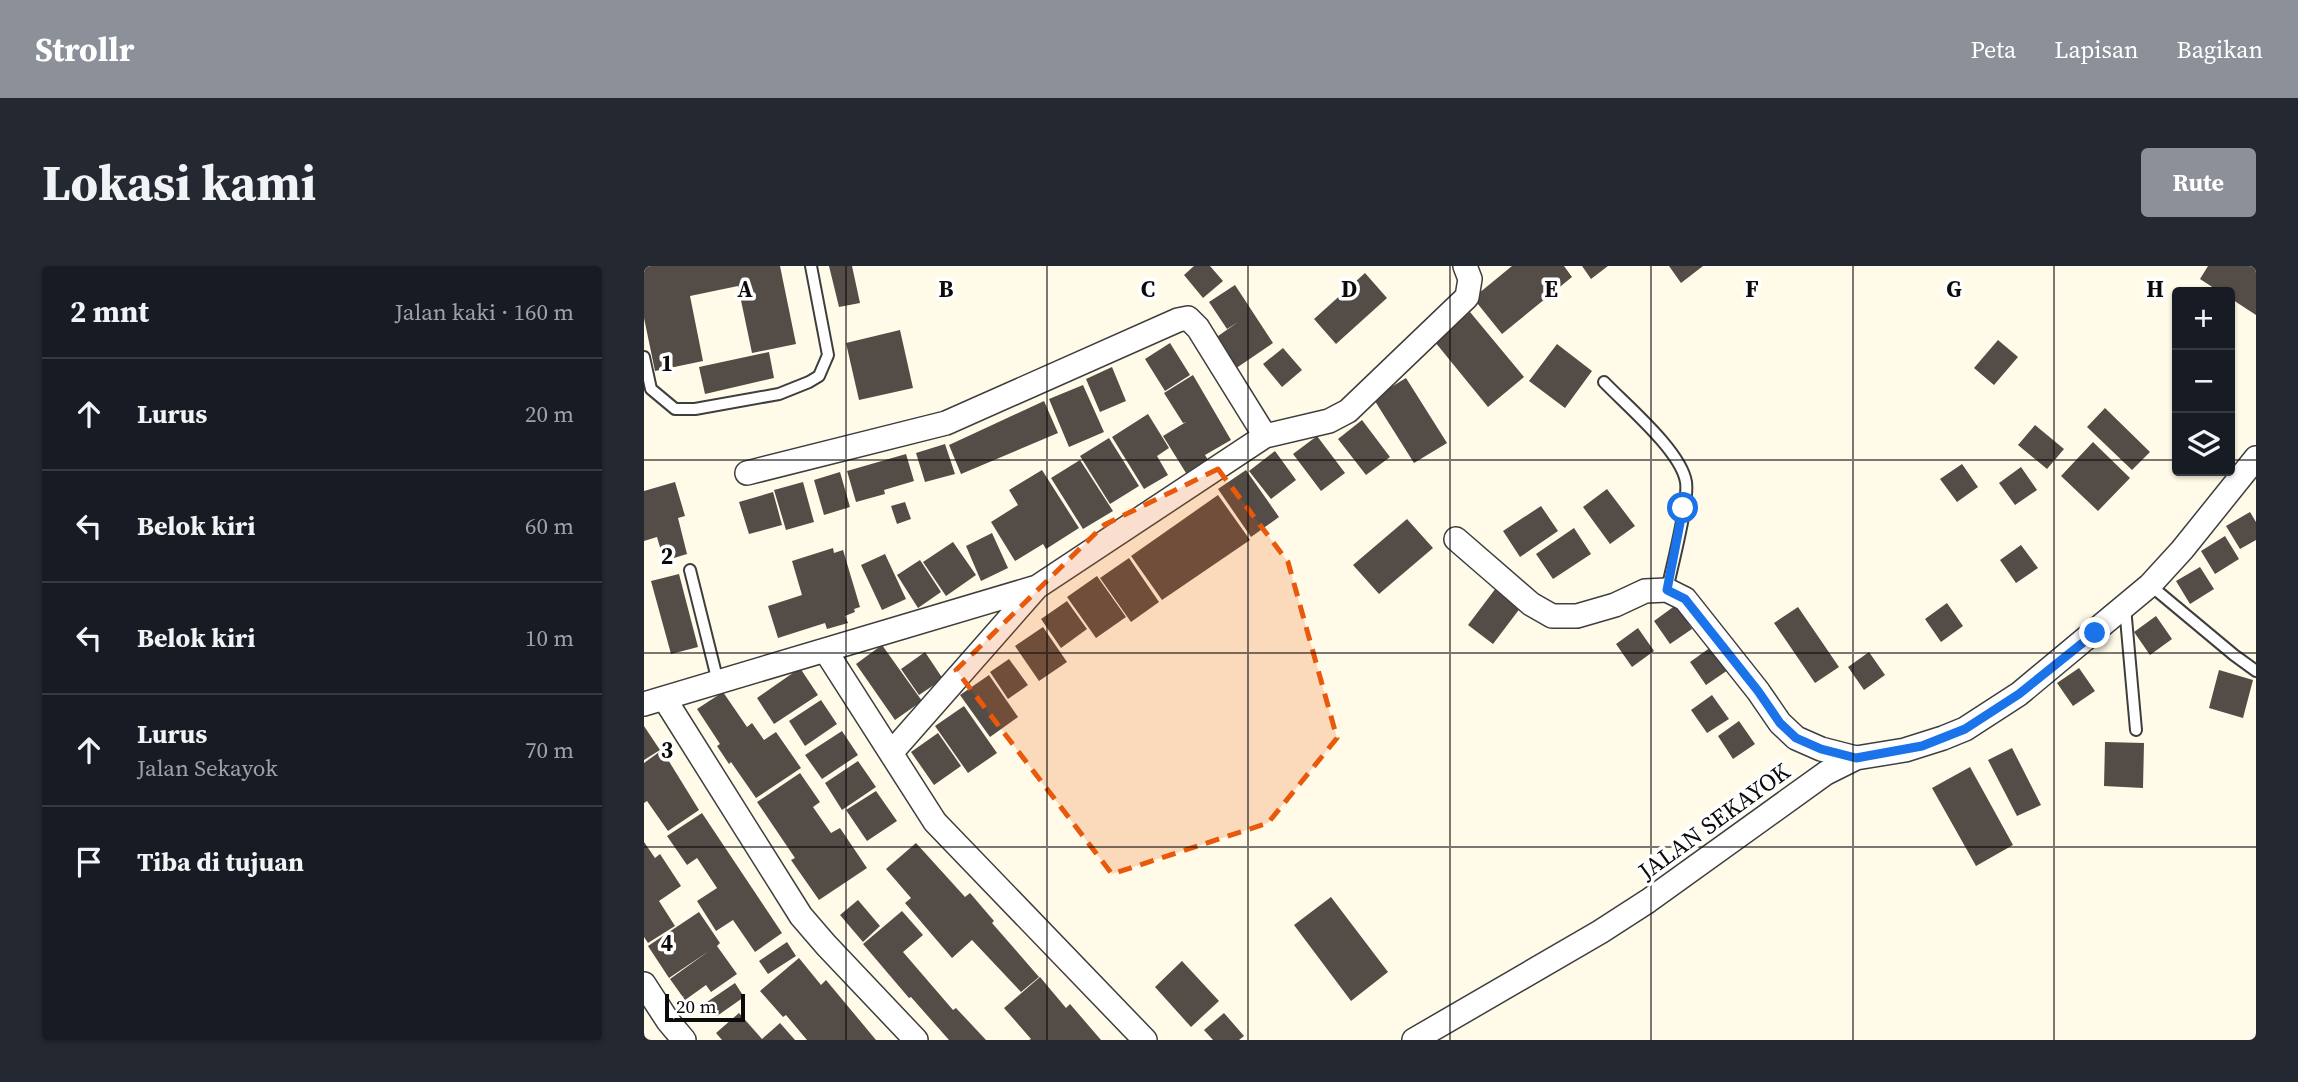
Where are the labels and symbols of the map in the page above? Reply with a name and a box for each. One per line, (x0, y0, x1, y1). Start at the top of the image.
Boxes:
text: A (737, 273, 753, 305)
text: B (939, 273, 954, 305)
text: C (1141, 273, 1155, 305)
text: D (1341, 273, 1357, 305)
text: E (1544, 273, 1558, 305)
text: F (1745, 273, 1759, 305)
text: G (1946, 273, 1962, 305)
text: H (2146, 273, 2164, 305)
text: 1 (661, 347, 673, 379)
route start (1667, 492, 1698, 523)
text: 2 (661, 540, 673, 572)
route end (2079, 617, 2110, 648)
text: 3 (661, 734, 673, 766)
street label: JALAN SEKAYOK (1631, 755, 1796, 888)
text: 4 (661, 927, 673, 959)
scale bar (665, 991, 746, 1023)

